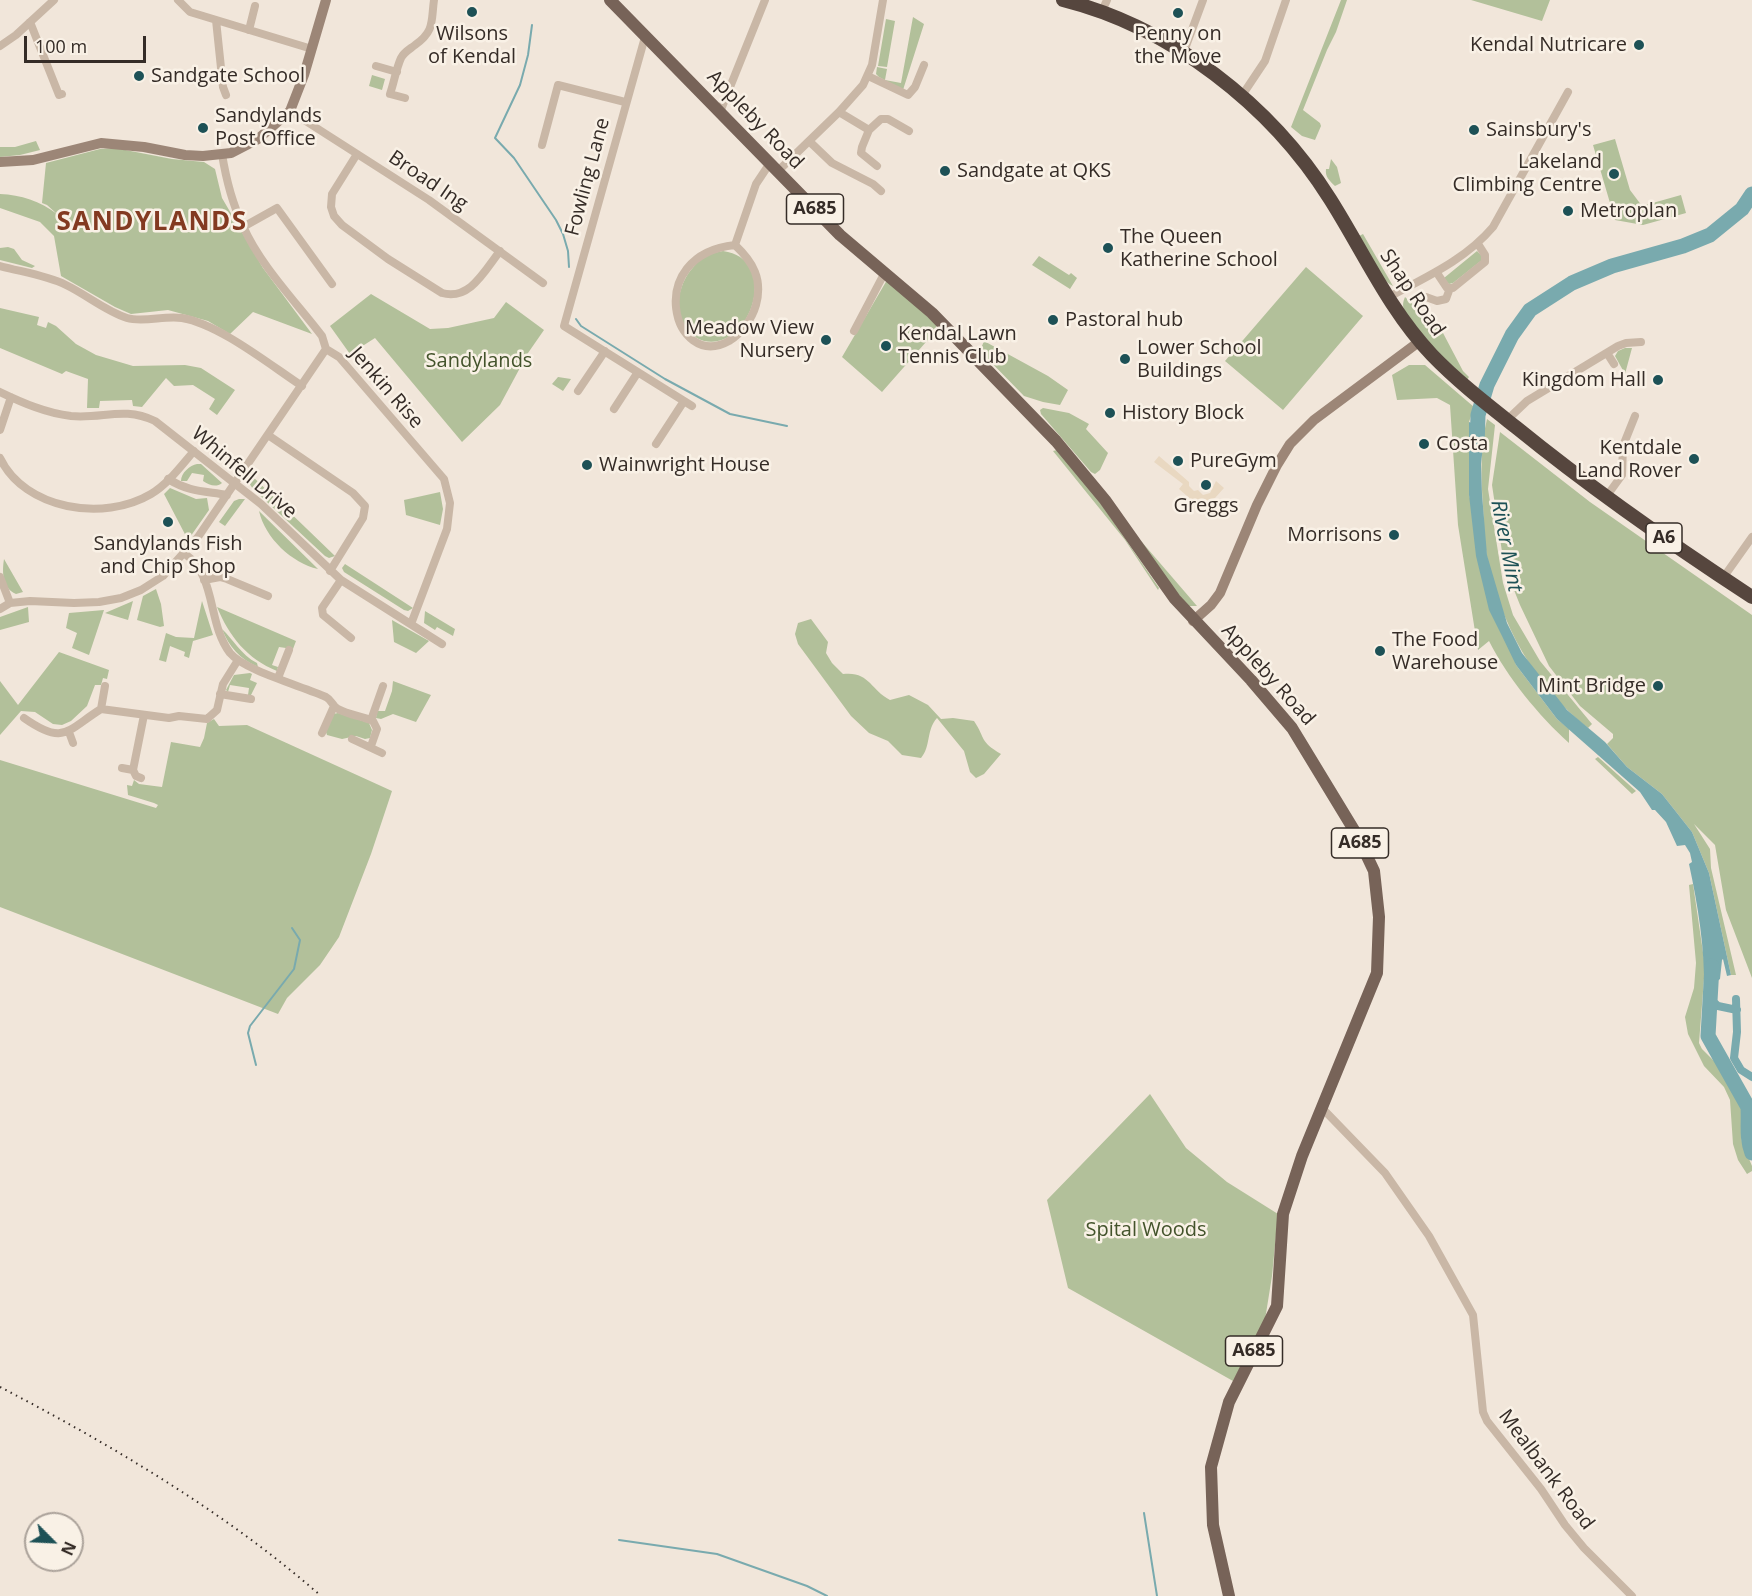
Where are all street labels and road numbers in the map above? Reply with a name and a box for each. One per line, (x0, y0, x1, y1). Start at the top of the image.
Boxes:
street label: Appleby Road (702, 65, 808, 175)
street label: Fowling Lane (561, 115, 615, 239)
street label: Broad Ing (384, 146, 472, 216)
road number: A685 (786, 194, 844, 224)
street label: Shap Road (1374, 245, 1450, 341)
street label: Jenkin Rise (344, 342, 428, 434)
street label: Whinfell Drive (186, 422, 302, 524)
road number: A6 (1646, 523, 1682, 553)
street label: Appleby Road (1216, 619, 1320, 731)
road number: A685 (1332, 828, 1388, 858)
road number: A685 (1226, 1336, 1282, 1366)
street label: Mealbank Road (1493, 1405, 1599, 1535)

